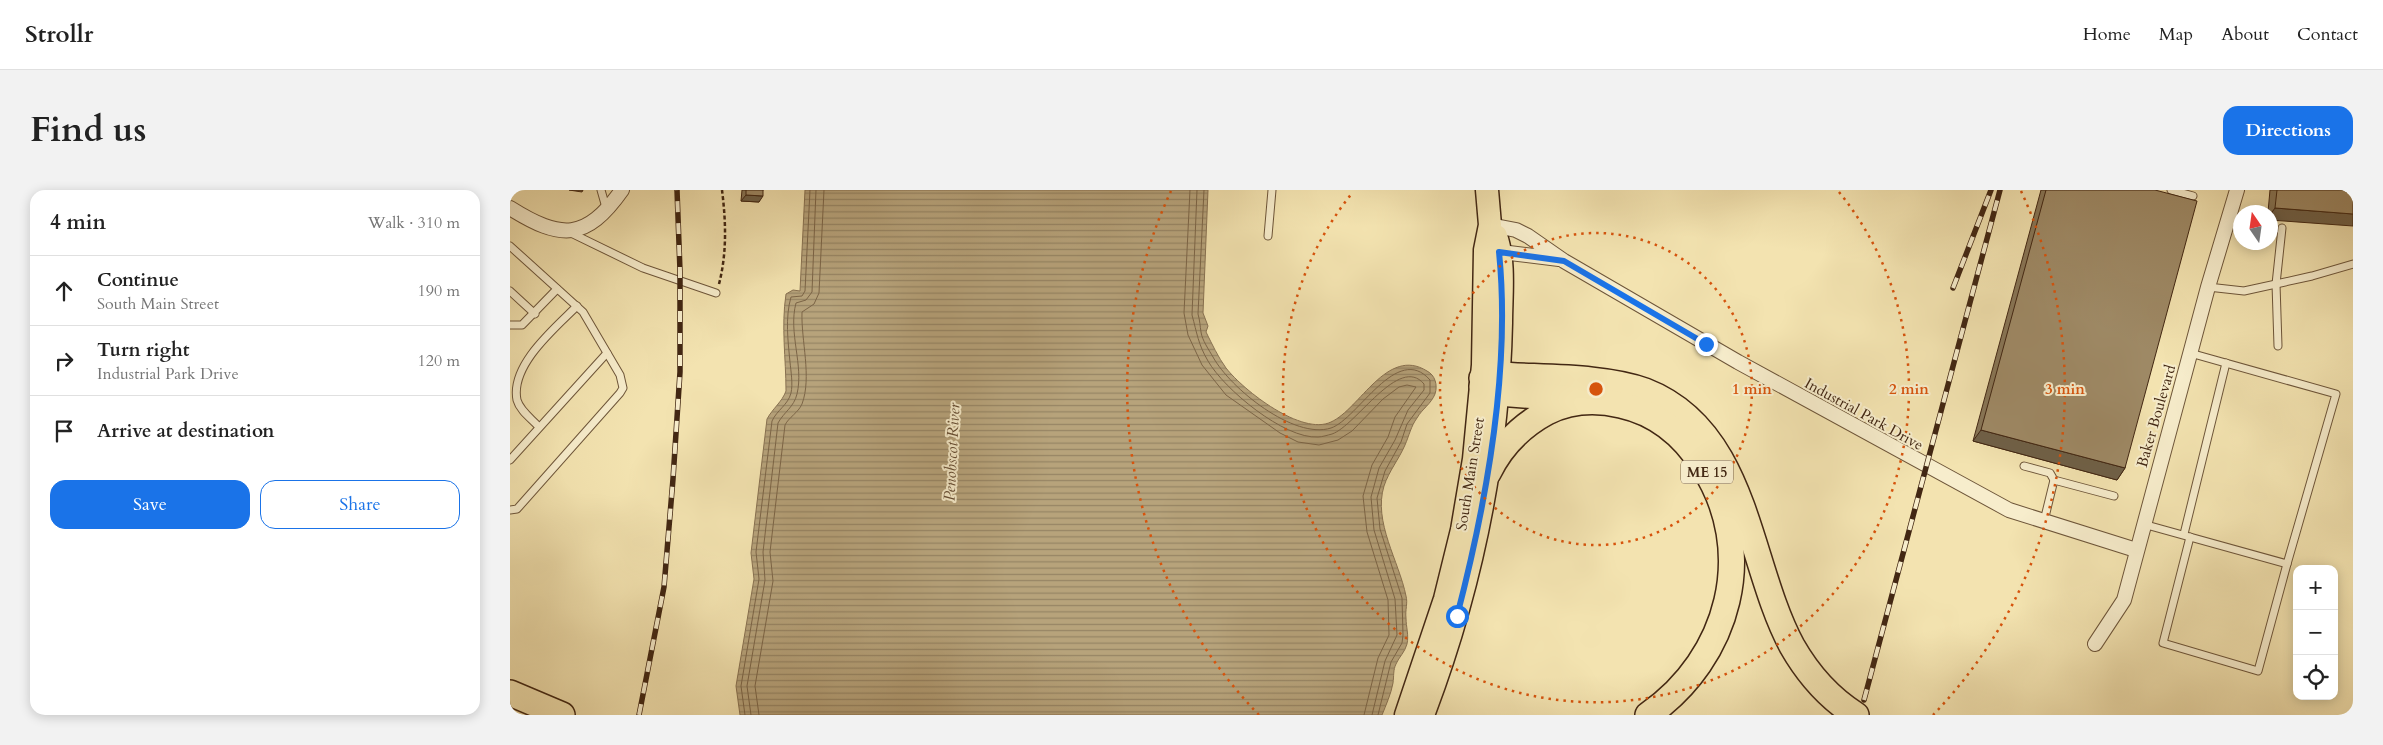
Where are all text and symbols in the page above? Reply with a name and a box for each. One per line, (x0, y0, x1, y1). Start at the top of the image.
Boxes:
text: Strollr (25, 18, 93, 51)
text: Home (2083, 22, 2131, 47)
text: Map (2159, 22, 2193, 47)
text: About (2221, 22, 2269, 47)
text: Contact (2297, 22, 2358, 47)
text: Find us (30, 106, 146, 154)
button: Directions (2223, 106, 2353, 155)
north arrow (2233, 205, 2278, 250)
text: 4 min (50, 208, 106, 237)
text: Walk · 310 m (368, 212, 460, 234)
text: Continue (97, 267, 179, 293)
icon: ahead (50, 277, 78, 305)
text: 190 m (418, 280, 460, 302)
text: South Main Street (97, 293, 219, 315)
route end (1695, 333, 1718, 356)
text: Turn right (97, 337, 189, 363)
icon: right (50, 347, 78, 375)
text: 120 m (418, 350, 460, 372)
street label: Baker Boulevard (2132, 362, 2180, 470)
text: Industrial Park Drive (97, 363, 239, 385)
street label: Industrial Park Drive (1801, 373, 1927, 455)
text: 1 min (1732, 379, 1772, 399)
text: 2 min (1889, 379, 1929, 399)
text: 3 min (2045, 379, 2085, 399)
centre of rings (1587, 380, 1605, 398)
water label: Penobscot River (938, 402, 966, 502)
street label: South Main Street (1451, 416, 1489, 532)
icon: arrive (50, 417, 78, 445)
text: Arrive at destination (97, 418, 274, 444)
road number: ME 15 (1681, 460, 1733, 484)
button: Save (50, 480, 250, 529)
button: Share (260, 480, 460, 529)
map controls (2293, 565, 2338, 700)
button: + (2293, 565, 2338, 610)
route start (1446, 605, 1469, 628)
button: − (2293, 610, 2338, 655)
button: locate (2293, 655, 2338, 700)

